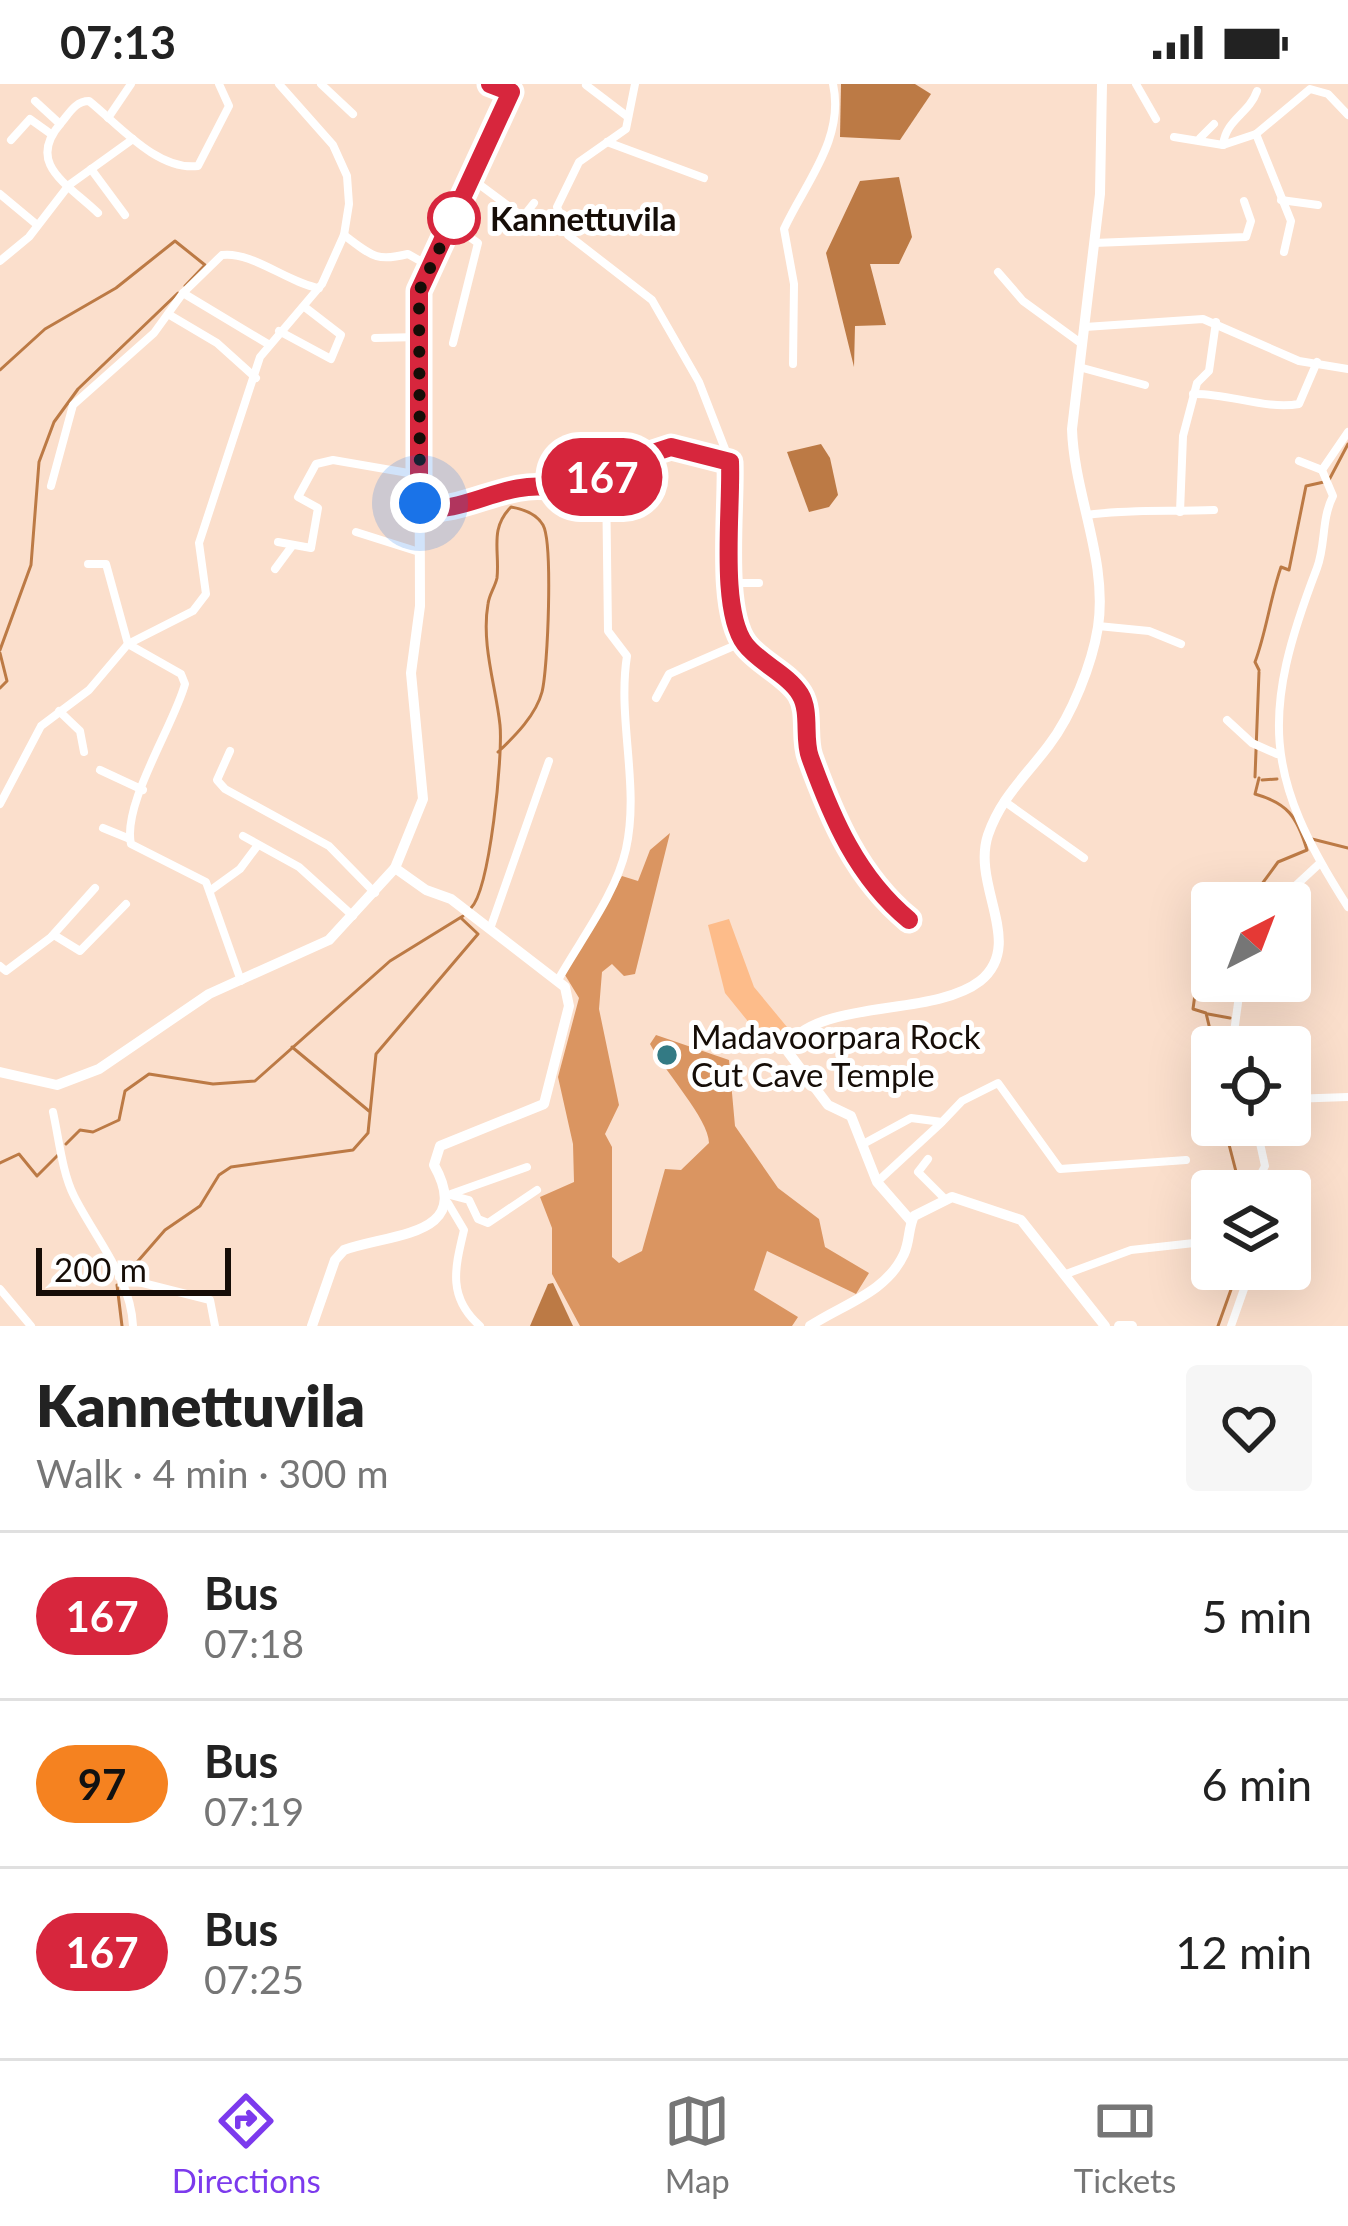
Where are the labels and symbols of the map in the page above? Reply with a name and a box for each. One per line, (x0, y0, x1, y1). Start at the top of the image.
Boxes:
marker: Kannettuvila (429, 193, 479, 243)
place label: Kannettuvila (490, 198, 677, 238)
line badge: 167 (533, 438, 671, 516)
your location (390, 473, 450, 533)
north arrow (1191, 882, 1311, 1002)
place label: Madavoorpara Rock Cut Cave Temple (691, 1016, 981, 1094)
marker: Madavoorpara Rock Cut Cave Temple (654, 1042, 680, 1068)
scale bar (36, 1242, 231, 1295)

